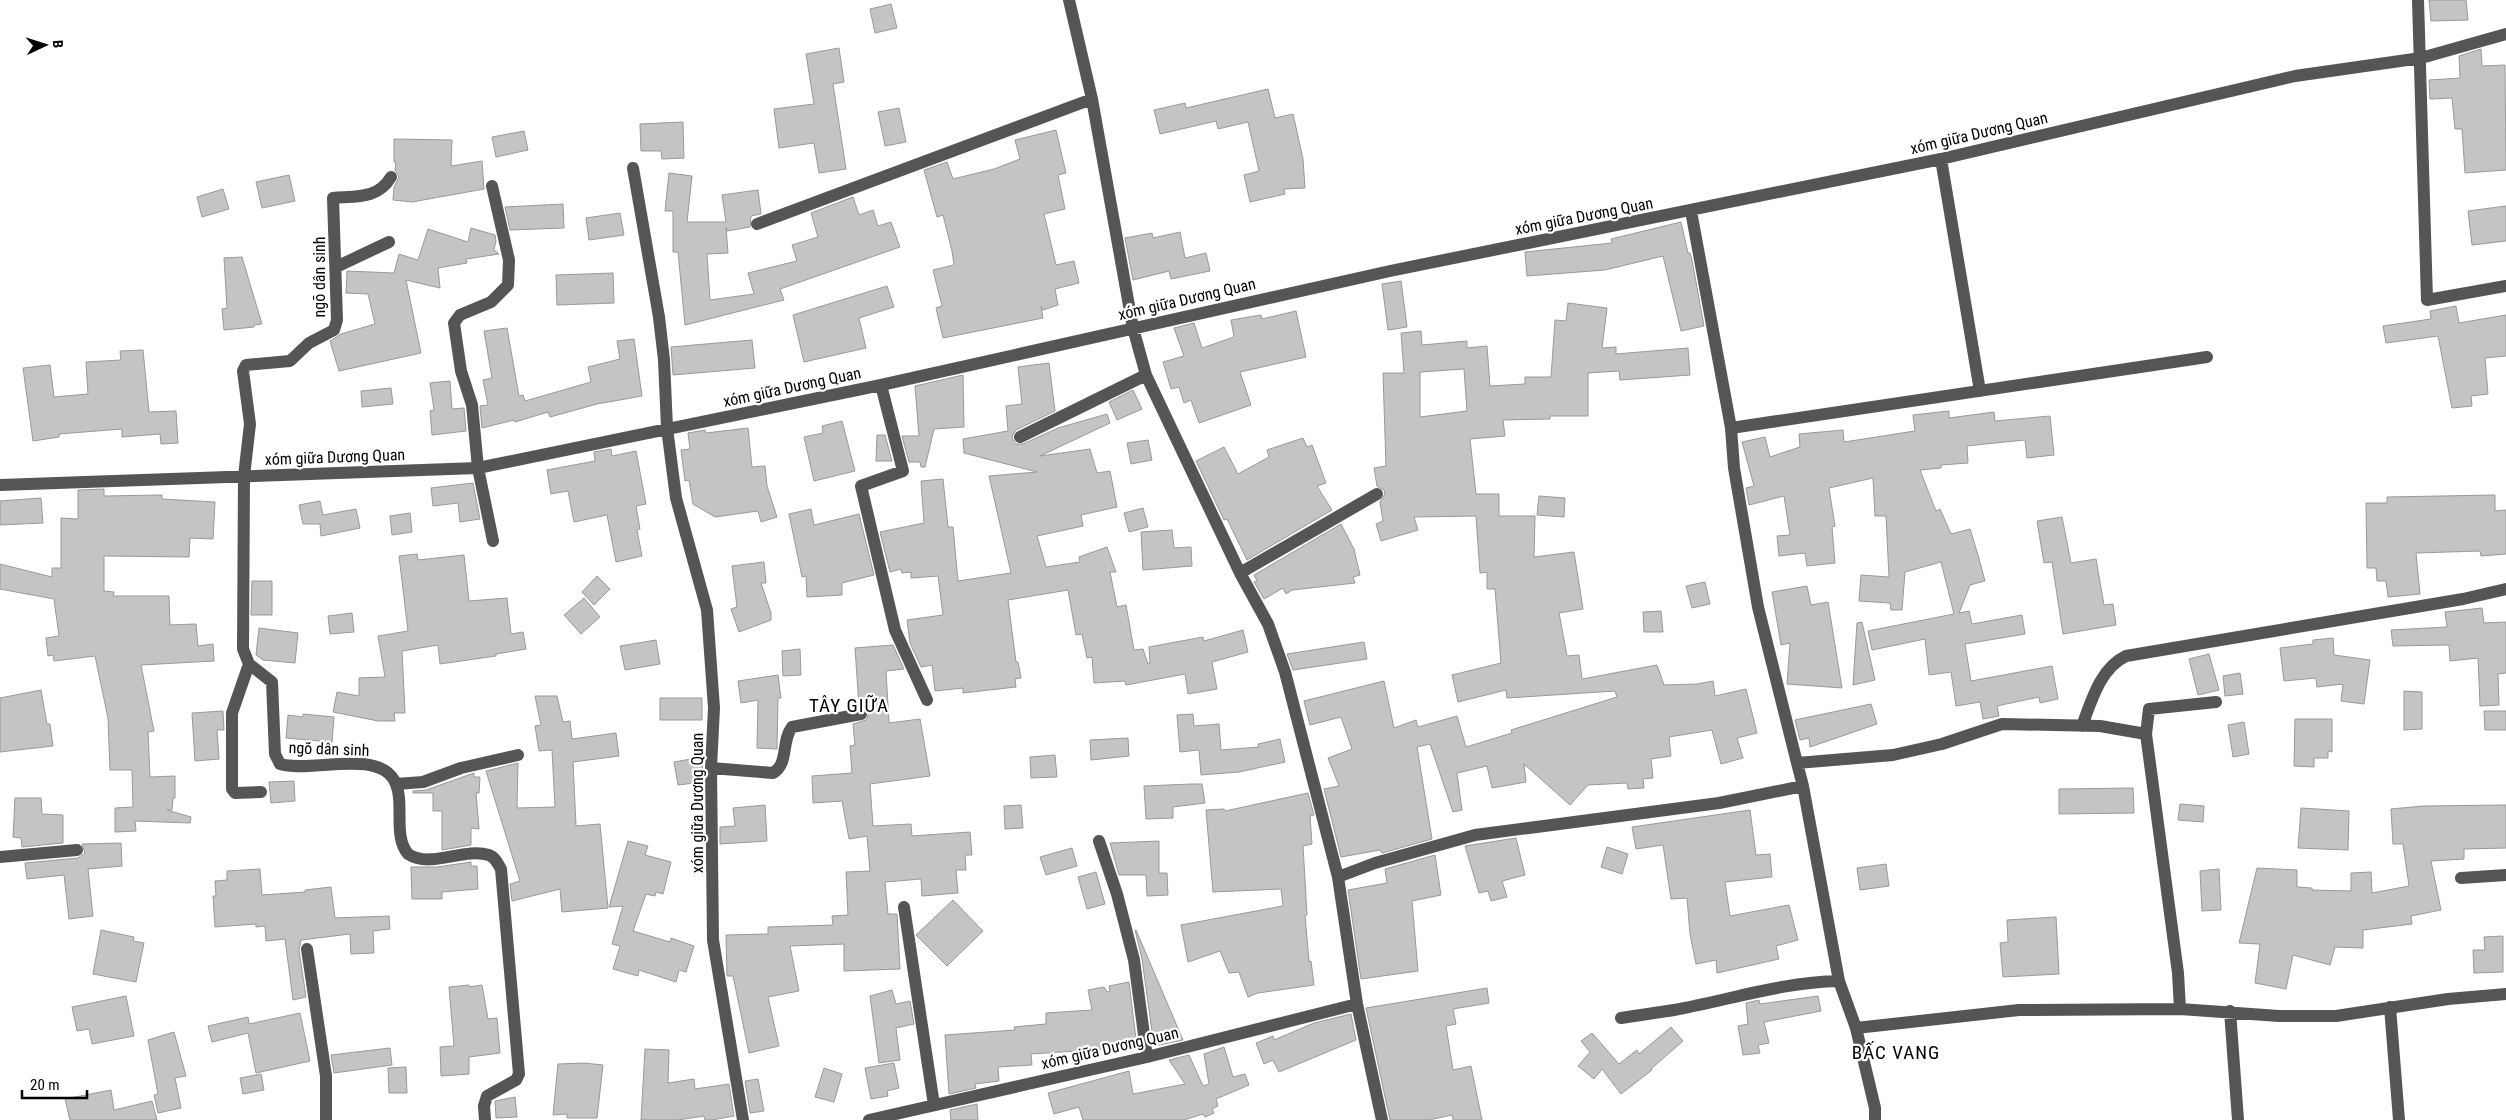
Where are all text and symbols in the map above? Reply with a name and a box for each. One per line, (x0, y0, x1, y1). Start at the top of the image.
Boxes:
north arrow (20, 20, 70, 70)
text: B (50, 40, 66, 49)
street label: xóm giữa Dương Quan (1908, 108, 2050, 158)
street label: xóm giữa Dương Quan (1513, 193, 1655, 239)
street label: ngõ dân sinh (310, 237, 329, 317)
street label: xóm giữa Dương Quan (1116, 274, 1258, 324)
street label: xóm giữa Dương Quan (721, 363, 863, 411)
street label: xóm giữa Dương Quan (265, 445, 405, 469)
district label: TÂY GIỮA (809, 694, 889, 717)
street label: xóm giữa Dương Quan (688, 733, 707, 873)
street label: ngõ dân sinh (288, 738, 370, 760)
street label: xóm giữa Dương Quan (1039, 1023, 1181, 1073)
district label: BẤC VANG (1852, 1041, 1940, 1064)
scale bar (22, 1068, 88, 1100)
text: 20 m (30, 1076, 60, 1094)

